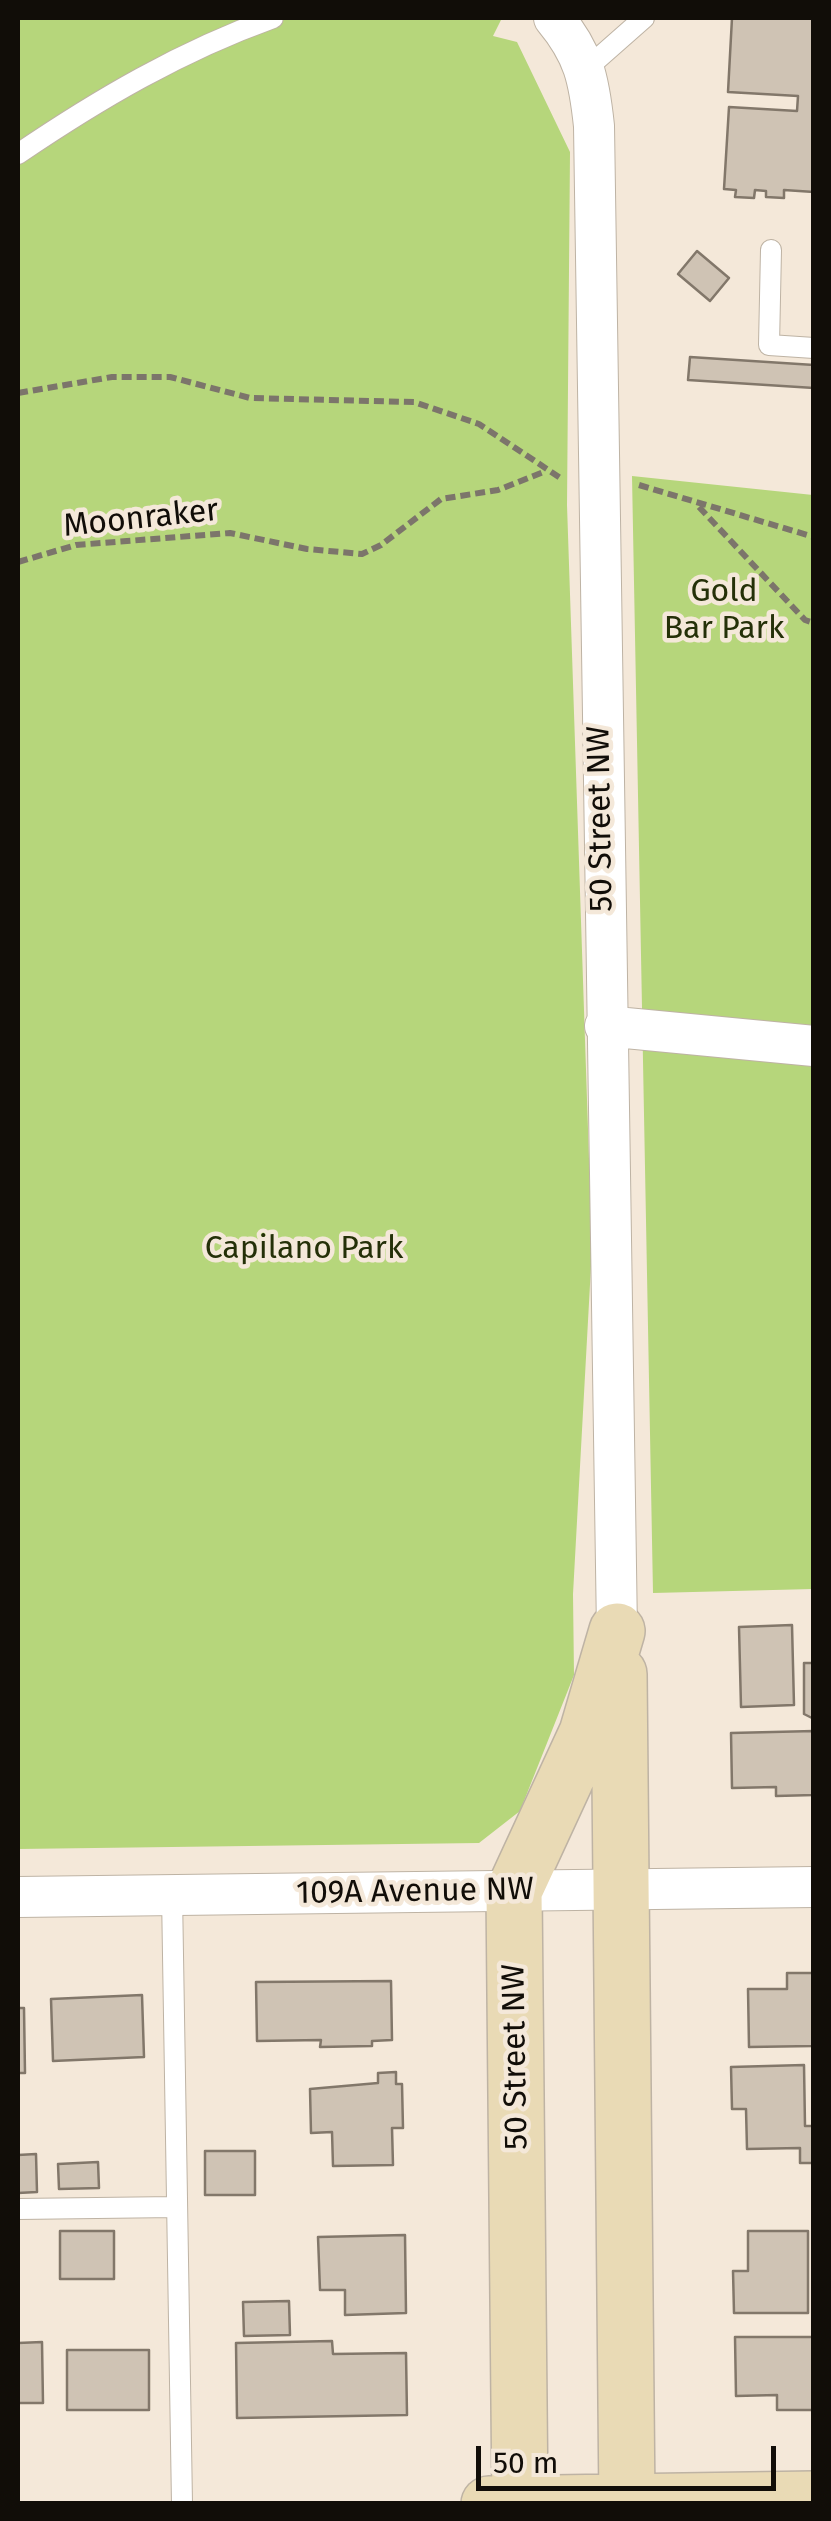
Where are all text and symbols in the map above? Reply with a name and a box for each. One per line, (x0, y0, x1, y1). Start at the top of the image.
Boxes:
street label: Moonraker (62, 492, 220, 546)
park label: Gold Bar Park (664, 573, 784, 648)
street label: 50 Street NW (580, 726, 622, 912)
park label: Capilano Park (205, 1230, 403, 1268)
street label: 109A Avenue NW (296, 1871, 534, 1913)
street label: 50 Street NW (495, 1964, 537, 2150)
scale bar (481, 2426, 781, 2488)
text: 50 m (493, 2445, 558, 2481)

